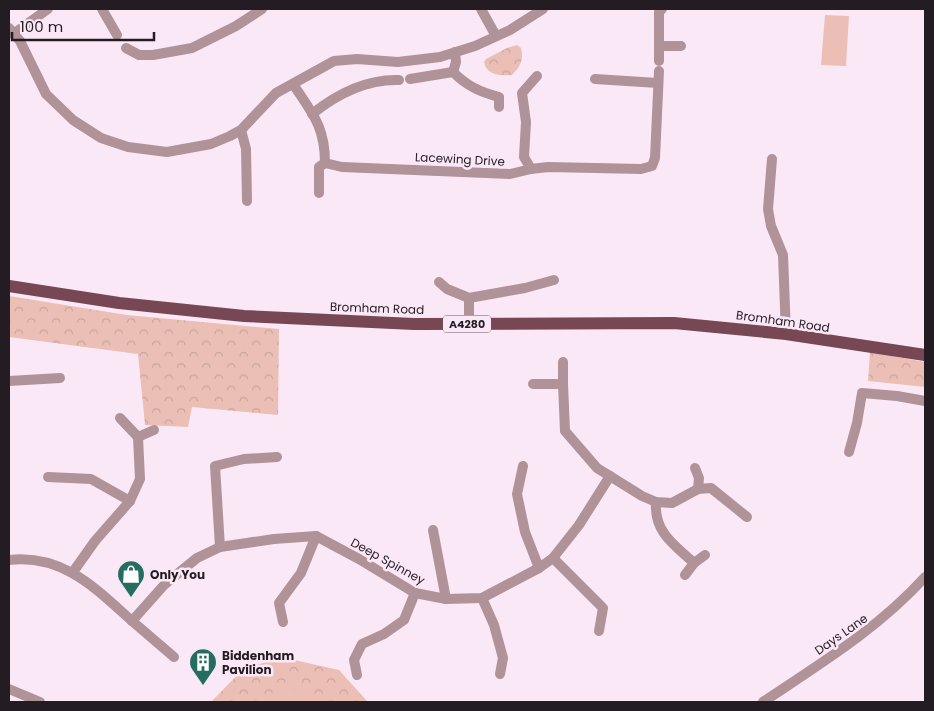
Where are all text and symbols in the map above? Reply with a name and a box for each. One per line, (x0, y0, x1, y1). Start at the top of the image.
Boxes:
scale bar (12, 10, 155, 42)
text: 100 m (20, 16, 63, 37)
street label: Lacewing Drive (415, 148, 505, 170)
street label: Bromham Road (330, 298, 424, 318)
street label: Bromham Road (735, 306, 831, 336)
road number: A4280 (443, 316, 491, 332)
street label: Deep Spinney (348, 534, 428, 589)
shop icon: Only You (116, 559, 146, 598)
place label: Only You (150, 566, 205, 583)
street label: Days Lane (811, 609, 871, 659)
building icon: Biddenham Pavilion (188, 647, 218, 686)
place label: Biddenham Pavilion (222, 647, 294, 678)

